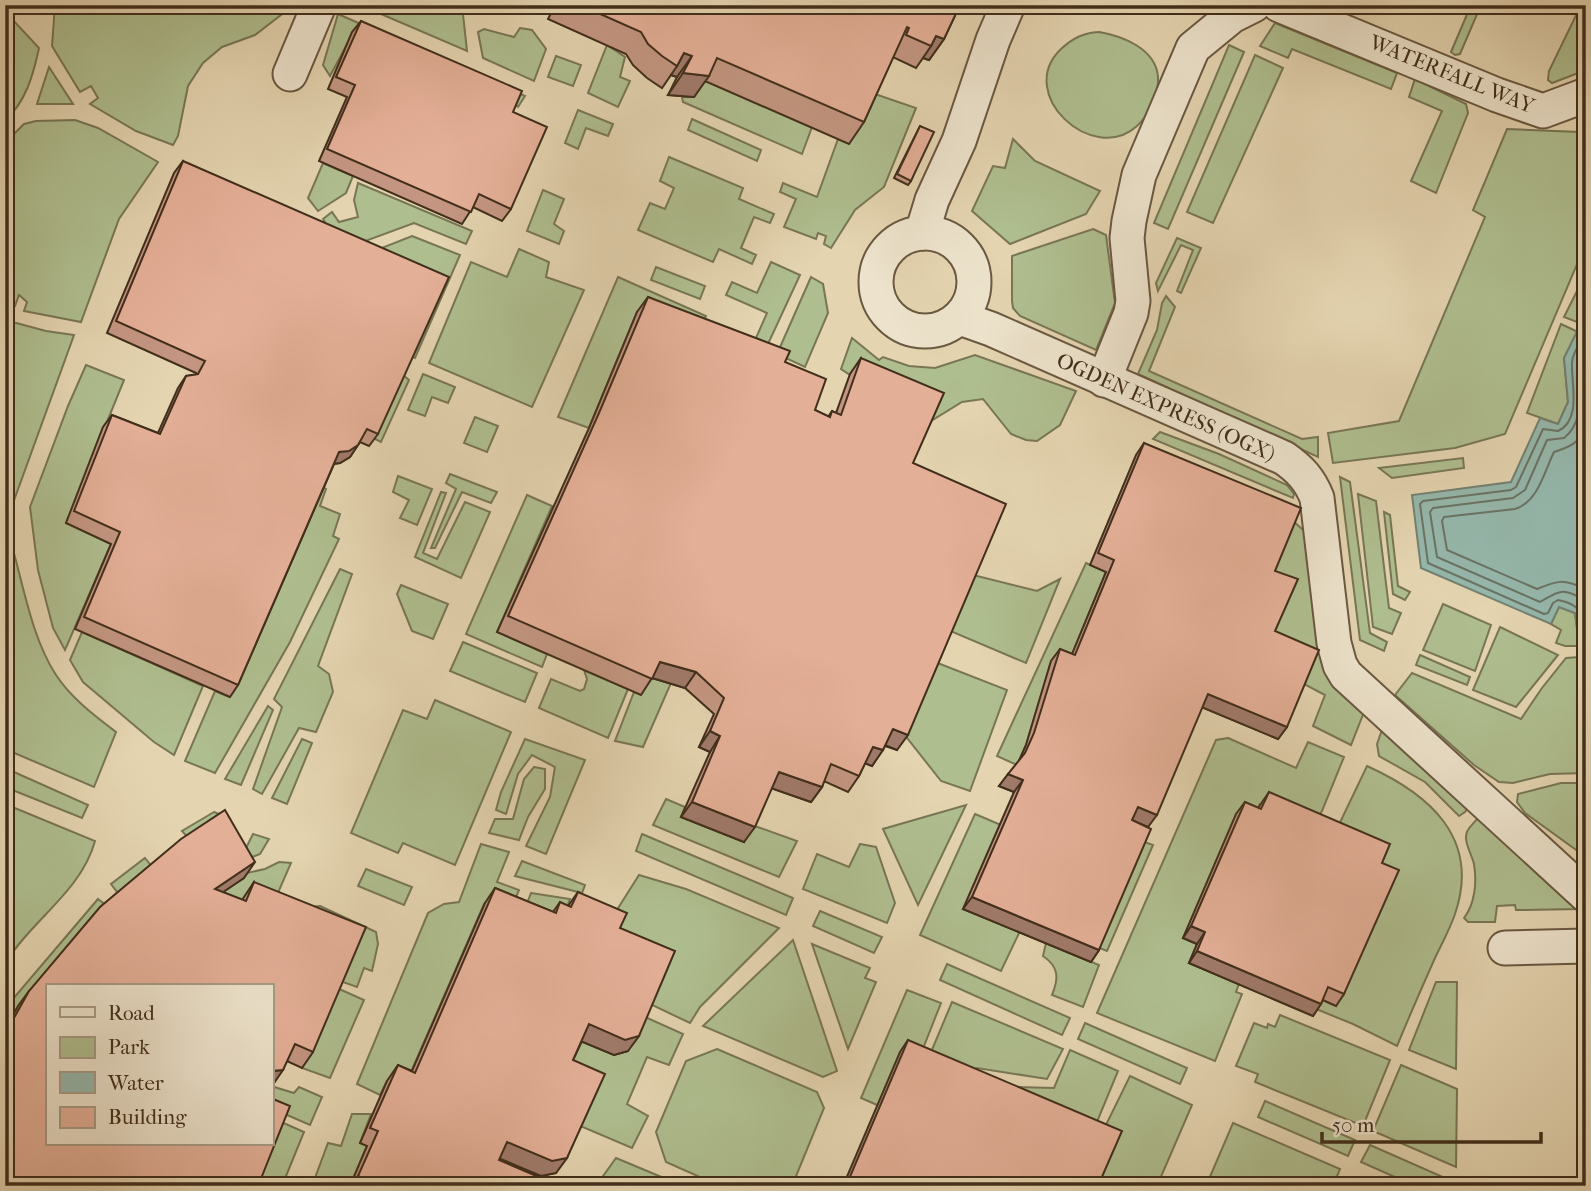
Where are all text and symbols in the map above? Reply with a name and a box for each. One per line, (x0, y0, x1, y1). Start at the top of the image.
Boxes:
street label: WATERFALL WAY (1365, 30, 1538, 118)
street label: OGDEN EXPRESS (OGX) (1053, 348, 1279, 466)
legend (46, 984, 273, 1146)
text: Road (108, 1001, 155, 1025)
text: Park (108, 1035, 150, 1059)
text: Water (107, 1071, 164, 1095)
scale bar (1322, 1100, 1540, 1144)
text: Building (108, 1105, 187, 1129)
text: 50 m (1332, 1113, 1375, 1137)

